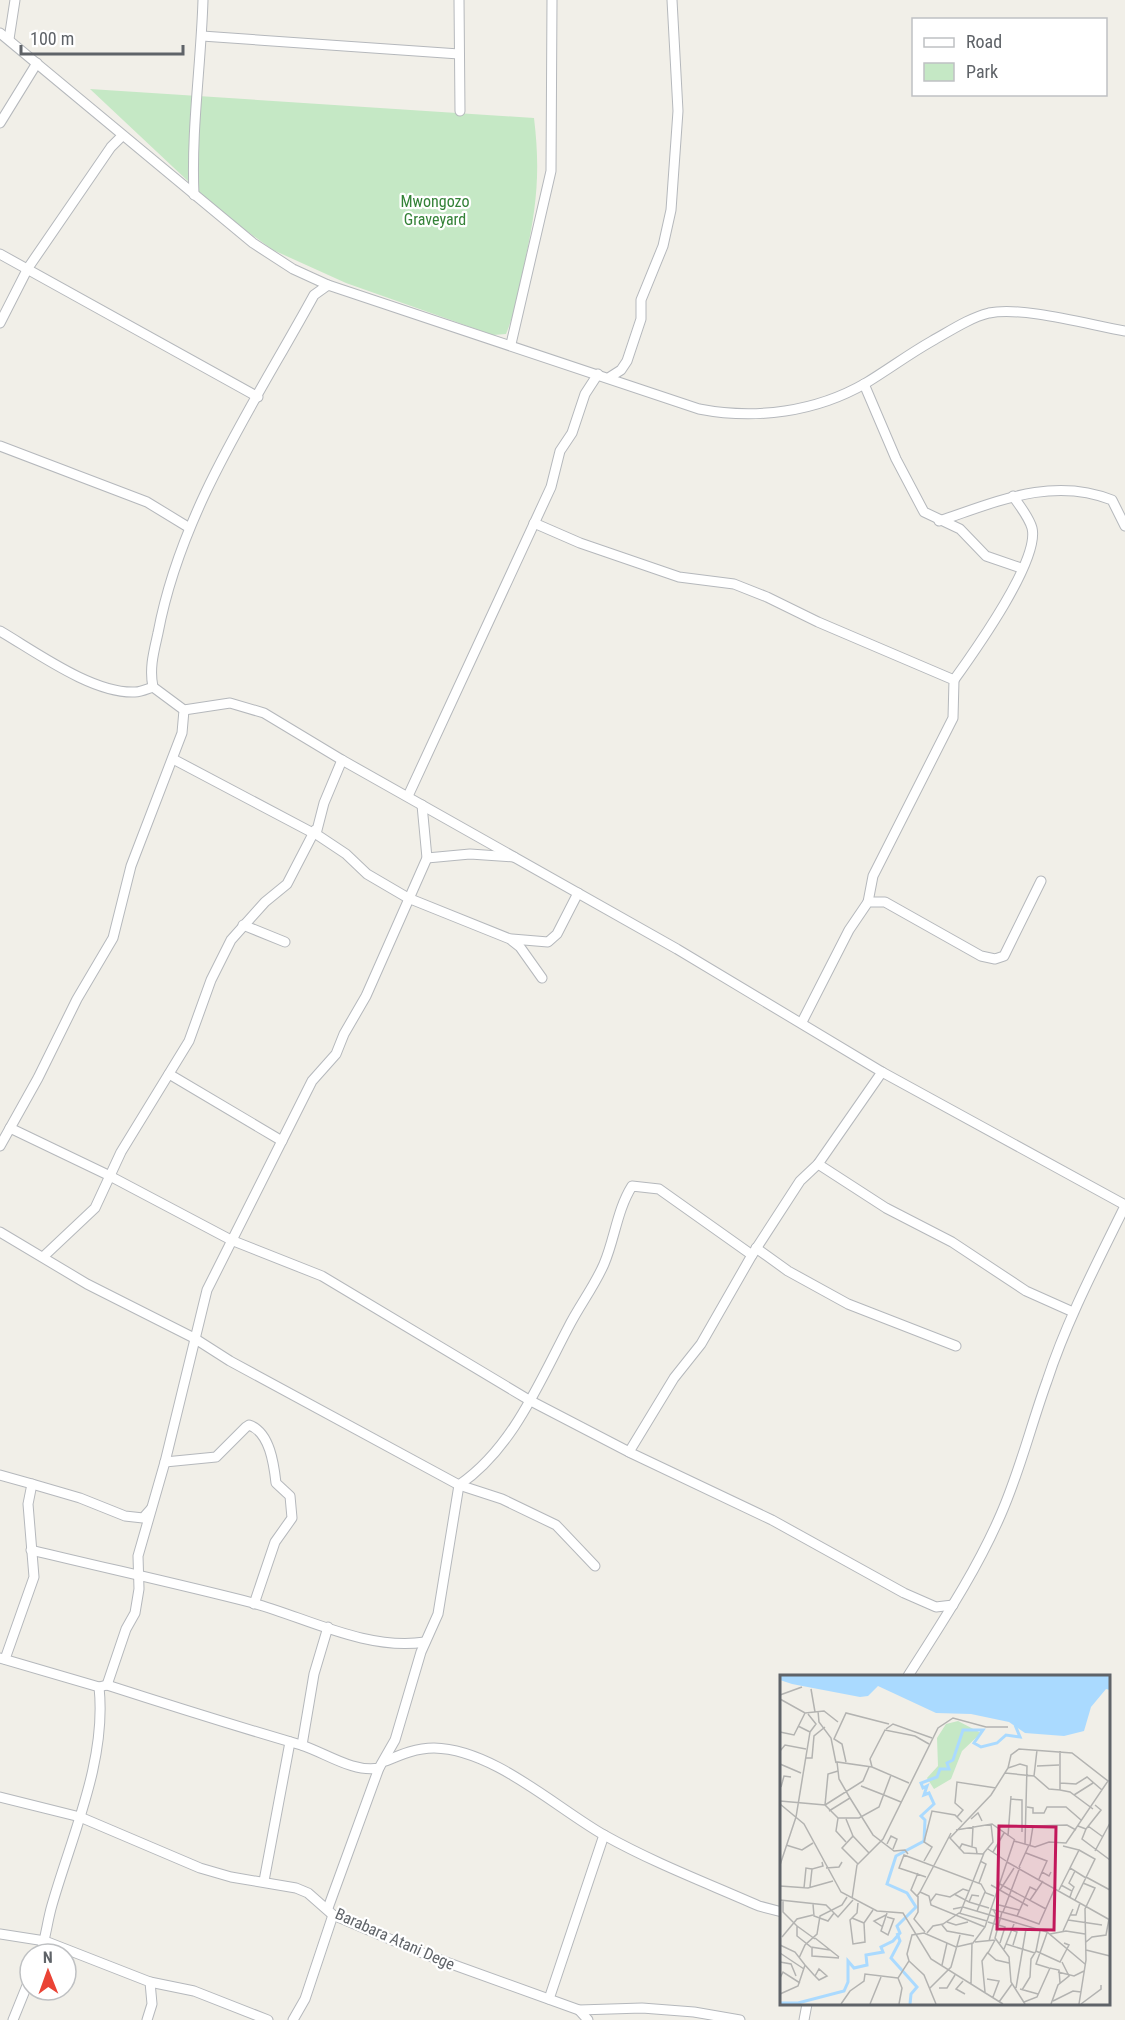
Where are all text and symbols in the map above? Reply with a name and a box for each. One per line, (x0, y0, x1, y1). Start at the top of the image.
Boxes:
scale bar (21, 18, 183, 56)
legend (912, 18, 1107, 96)
text: 100 m (30, 28, 74, 49)
text: Road (966, 31, 1002, 52)
text: Park (966, 61, 998, 82)
park label: Mwongozo Graveyard (401, 192, 470, 229)
inset map (780, 1675, 1110, 2005)
street label: Barabara Atani Dege (332, 1904, 458, 1974)
north arrow (18, 1942, 78, 2002)
text: N (43, 1948, 53, 1967)

